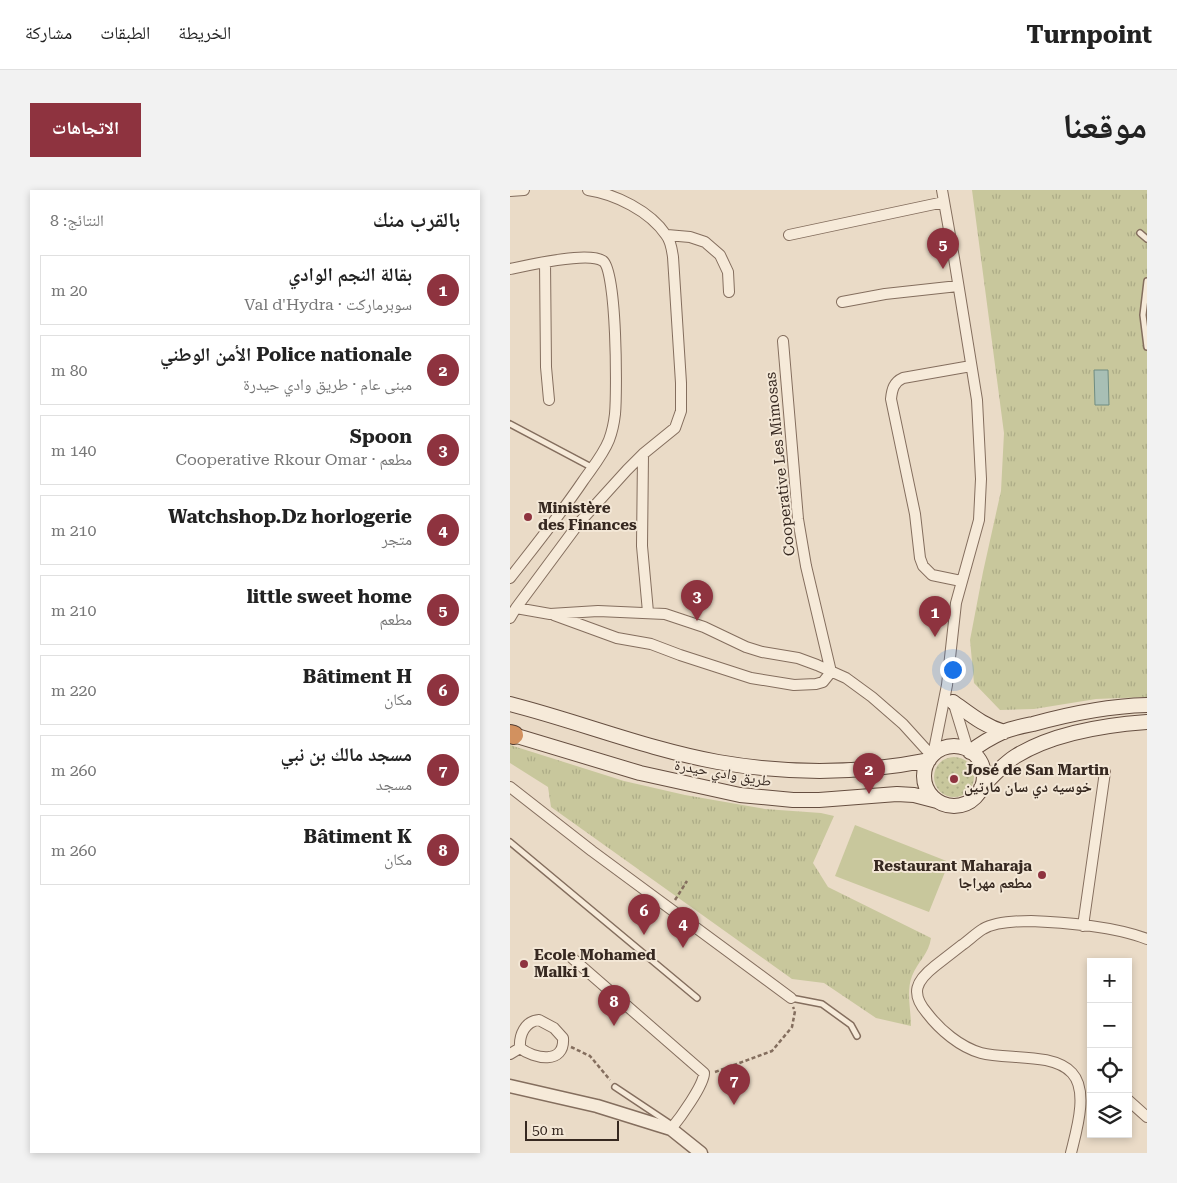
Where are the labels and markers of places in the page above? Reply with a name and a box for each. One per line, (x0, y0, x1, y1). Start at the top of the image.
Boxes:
pin: 5 (927, 228, 959, 269)
place label: Ministère des Finances (538, 499, 637, 534)
marker: Ministère des Finances (522, 511, 534, 523)
pin: 3 (681, 580, 713, 621)
pin: 1 (919, 596, 951, 637)
pin: 2 (853, 753, 885, 794)
place label: José de San Martin خوسيه دي سان مارتين (964, 761, 1109, 799)
marker: José de San Martin خوسيه دي سان مارتين (948, 773, 960, 785)
place label: Restaurant Maharaja مطعم مهراجا (873, 857, 1032, 893)
marker: Restaurant Maharaja مطعم مهراجا (1036, 869, 1048, 881)
pin: 6 (628, 894, 660, 935)
pin: 4 (667, 907, 699, 948)
place label: Ecole Mohamed Malki 1 (534, 946, 656, 981)
marker: Ecole Mohamed Malki 1 (518, 958, 530, 970)
pin: 8 (598, 985, 630, 1026)
pin: 7 (718, 1064, 750, 1105)

